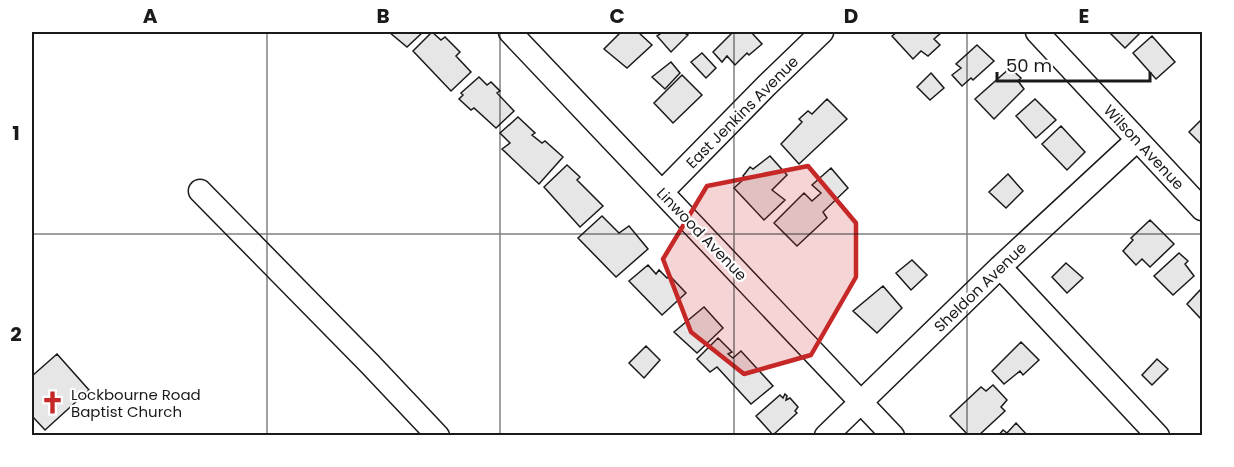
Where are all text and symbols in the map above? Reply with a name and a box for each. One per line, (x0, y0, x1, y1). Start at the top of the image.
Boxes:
text: A (143, 2, 158, 30)
text: B (376, 2, 390, 30)
text: C (609, 2, 625, 30)
text: D (844, 2, 858, 30)
text: E (1079, 2, 1089, 30)
scale bar (997, 45, 1150, 83)
street label: East Jenkins Avenue (681, 51, 803, 173)
text: 50 m (1006, 53, 1052, 78)
street label: Wilson Avenue (1099, 100, 1189, 194)
text: 1 (12, 119, 20, 147)
street label: Linwood Avenue (652, 183, 752, 285)
street label: Sheldon Avenue (929, 237, 1031, 337)
text: 2 (10, 320, 22, 348)
place label: Lockbourne Road Baptist Church (71, 384, 201, 422)
church icon: Lockbourne Road Baptist Church (40, 390, 66, 416)

